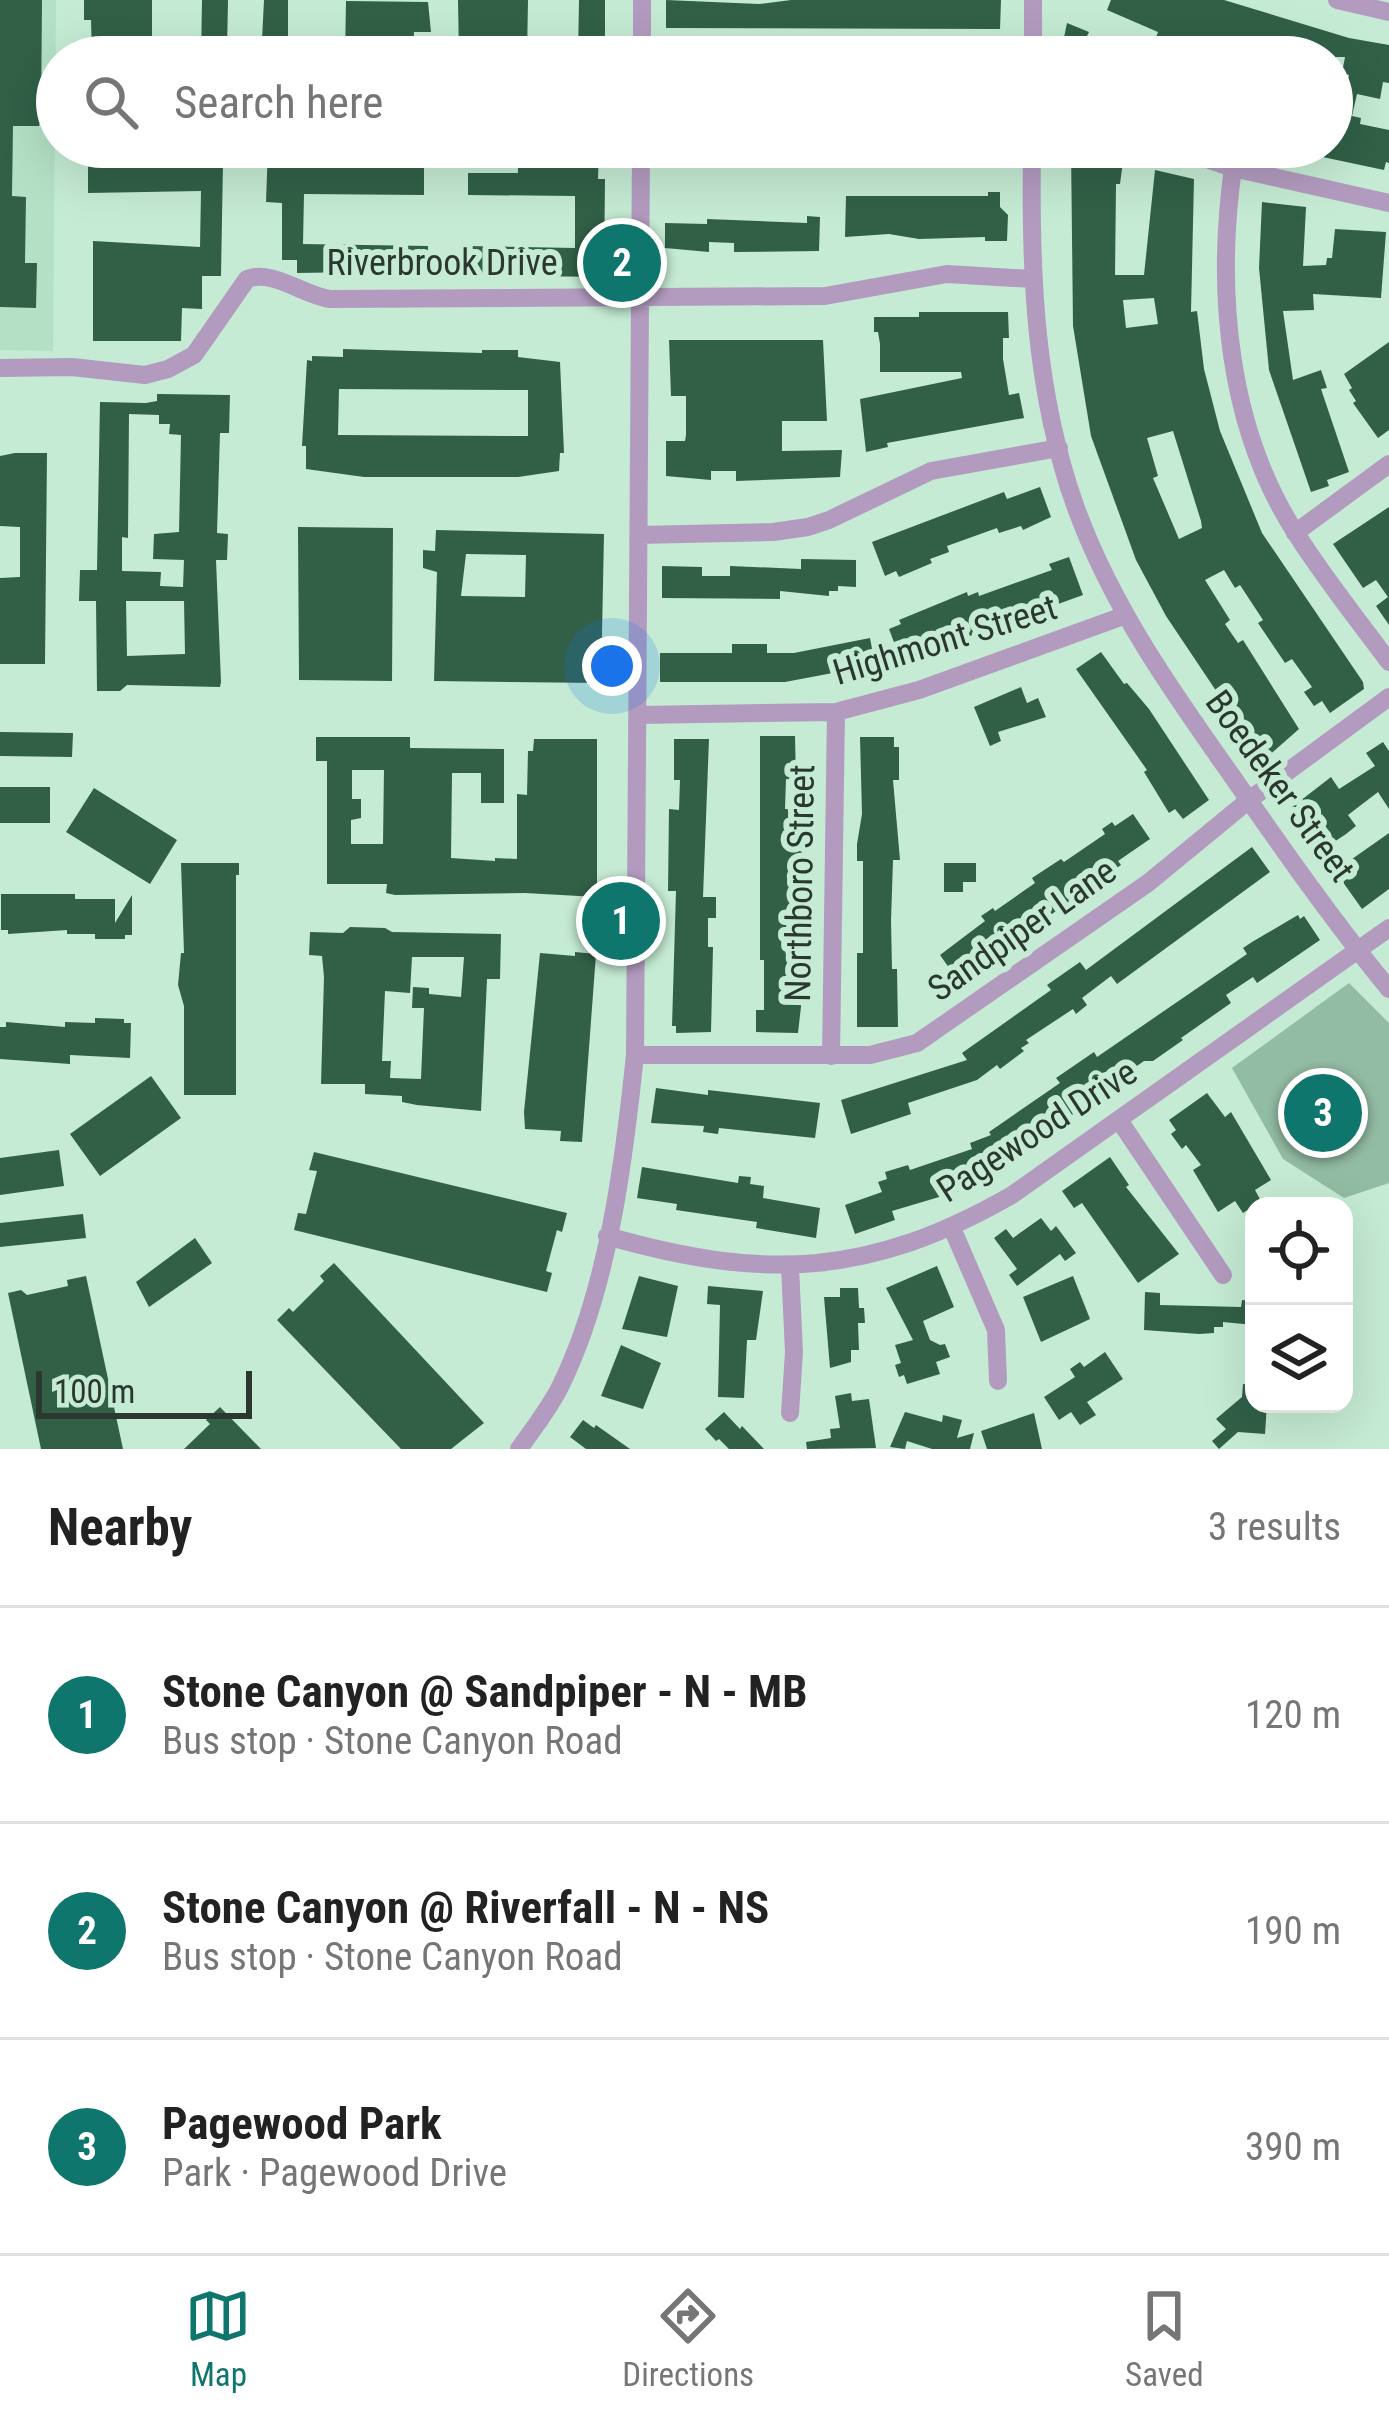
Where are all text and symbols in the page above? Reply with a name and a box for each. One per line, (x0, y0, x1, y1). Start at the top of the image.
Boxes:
search box (36, 36, 1353, 168)
icon: search (78, 69, 144, 135)
text: Search here (174, 76, 383, 129)
pin: 2 (583, 218, 661, 308)
street label: Riverbrook Drive (326, 242, 558, 284)
street label: Highmont Street (828, 586, 1062, 694)
your location (582, 636, 642, 696)
street label: Boedeker Street (1197, 682, 1363, 890)
street label: Northboro Street (777, 764, 823, 1002)
street label: Sandpiper Lane (920, 850, 1124, 1010)
pin: 1 (582, 876, 660, 966)
street label: Pagewood Drive (929, 1051, 1145, 1211)
pin: 3 (1284, 1068, 1362, 1158)
map controls (1245, 1197, 1353, 1413)
button: locate (1245, 1197, 1353, 1305)
button: layers (1245, 1305, 1353, 1413)
scale bar (36, 1365, 252, 1418)
text: 100 m (54, 1372, 135, 1411)
text: Nearby (48, 1498, 192, 1557)
text: 3 results (1208, 1504, 1341, 1550)
text: Stone Canyon @ Sandpiper - N - MB (162, 1665, 807, 1718)
text: 1 (77, 1692, 97, 1738)
text: 120 m (1245, 1692, 1341, 1738)
text: Bus stop · Stone Canyon Road (162, 1718, 622, 1764)
text: Stone Canyon @ Riverfall - N - NS (162, 1881, 769, 1934)
text: 2 (77, 1908, 97, 1954)
text: 190 m (1245, 1908, 1341, 1954)
text: Bus stop · Stone Canyon Road (162, 1934, 622, 1980)
text: Pagewood Park (162, 2097, 442, 2150)
text: 3 (77, 2124, 97, 2170)
text: 390 m (1245, 2124, 1341, 2170)
text: Park · Pagewood Drive (162, 2150, 507, 2196)
tab: Map (185, 2283, 251, 2394)
tab: Directions (622, 2283, 754, 2394)
tab: Saved (1125, 2283, 1204, 2394)

